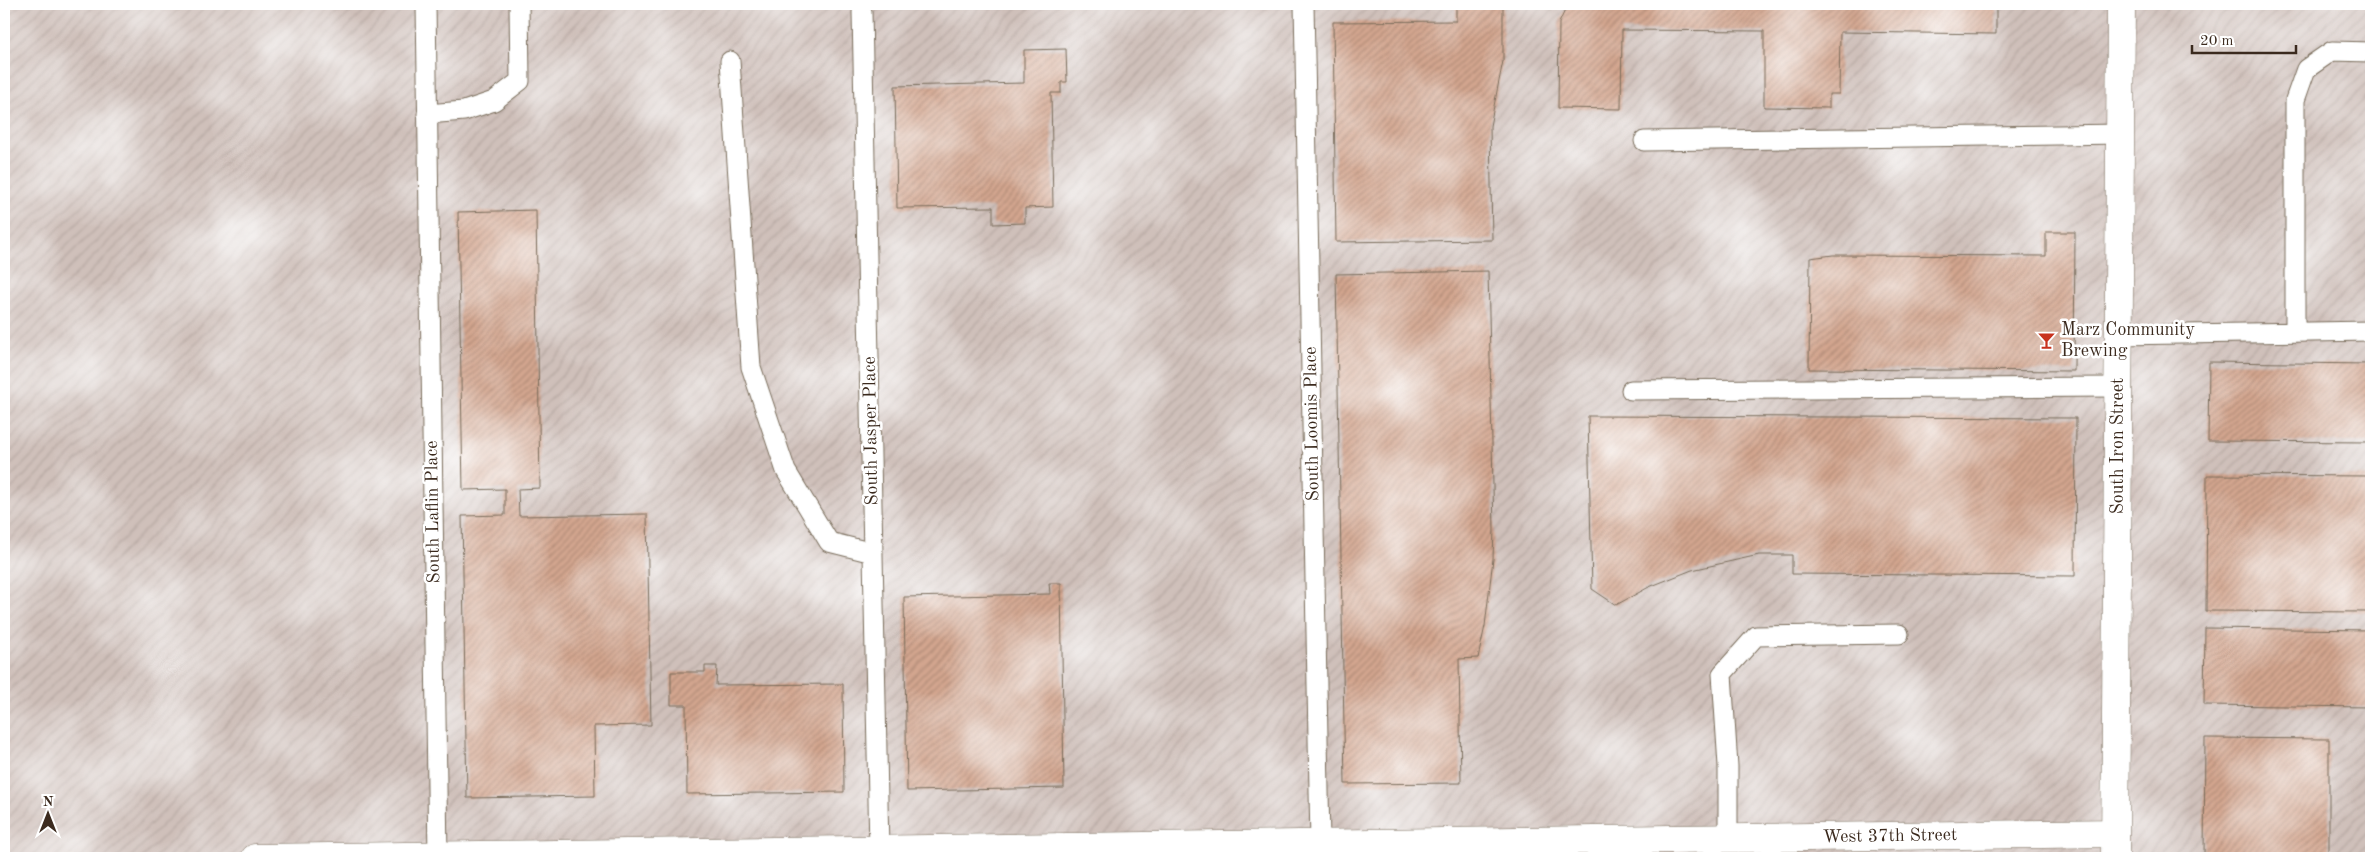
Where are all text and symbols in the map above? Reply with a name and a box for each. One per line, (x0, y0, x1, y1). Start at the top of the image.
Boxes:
scale bar (2192, 22, 2296, 54)
text: 20 m (2200, 34, 2234, 49)
place label: Marz Community Brewing (2061, 321, 2195, 360)
bar icon: Marz Community Brewing (2037, 330, 2057, 350)
street label: South Loomis Place (1302, 346, 1322, 502)
street label: South Jasper Place (861, 356, 881, 506)
street label: South Iron Street (2109, 378, 2127, 514)
street label: South Laflin Place (423, 440, 443, 584)
north arrow (22, 790, 72, 840)
text: N (43, 795, 54, 809)
street label: West 37th Street (1823, 826, 1957, 846)

